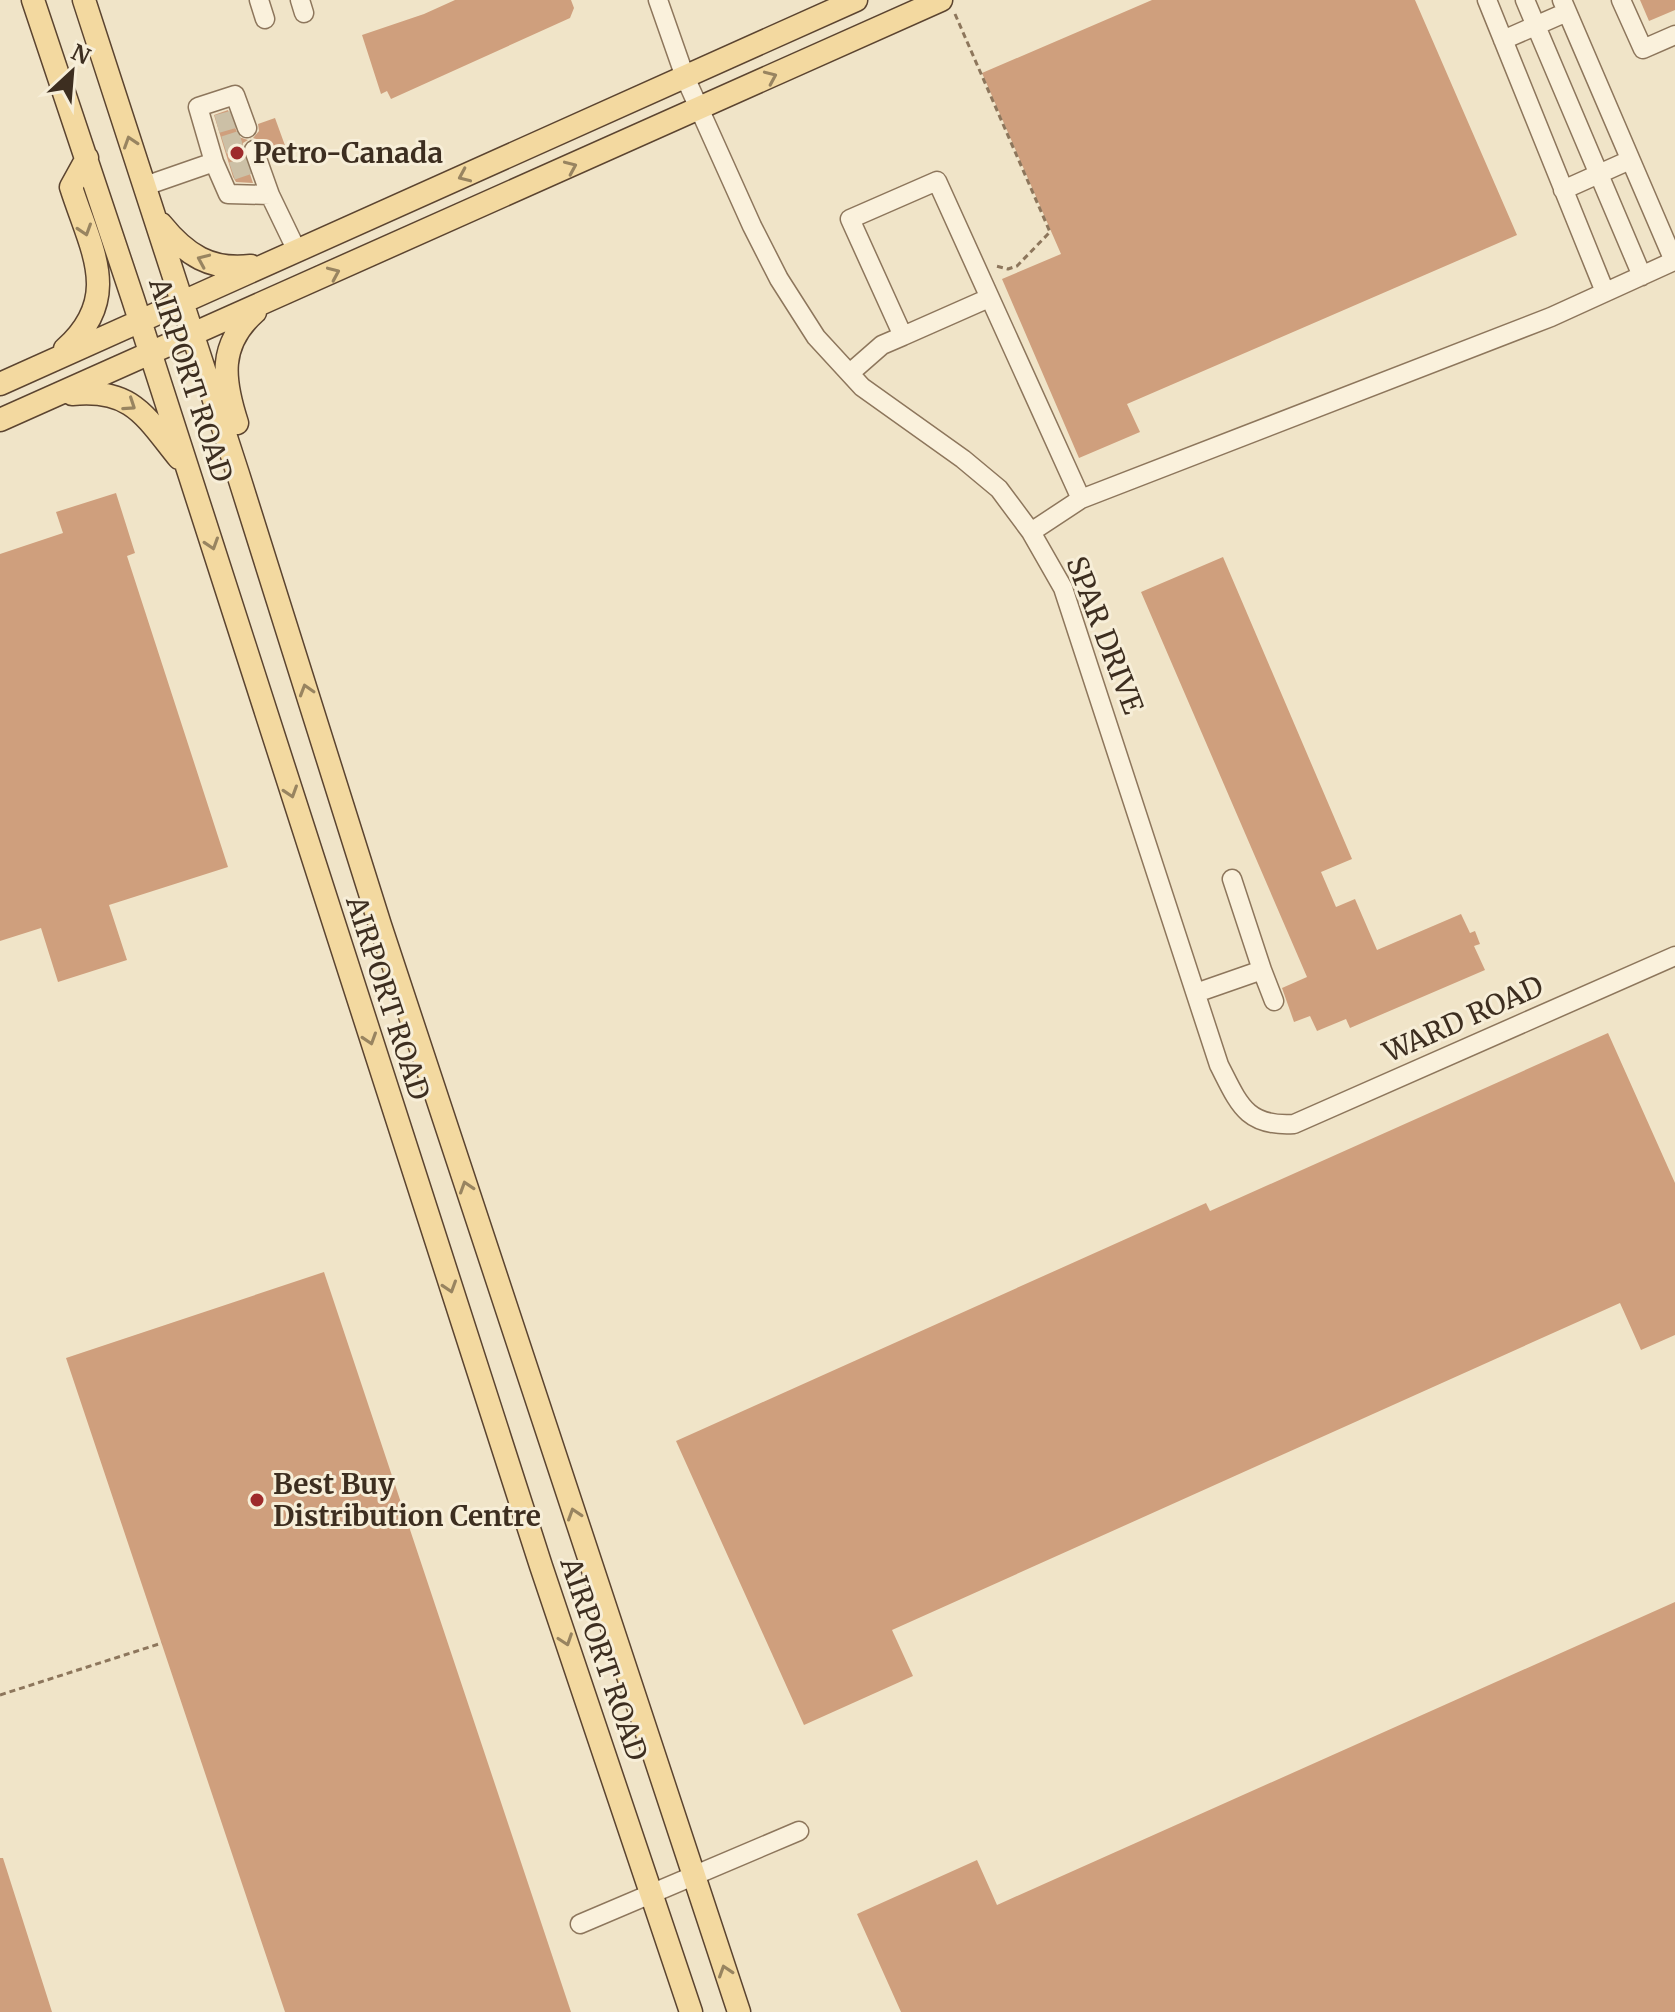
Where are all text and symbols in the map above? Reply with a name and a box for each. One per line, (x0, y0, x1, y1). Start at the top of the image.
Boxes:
north arrow (32, 32, 112, 112)
text: N (67, 38, 95, 71)
one-way arrow (763, 70, 778, 86)
one-way arrow (124, 135, 140, 149)
place label: Petro-Canada (253, 135, 443, 171)
marker: Petro-Canada (228, 144, 246, 162)
one-way arrow (563, 160, 577, 176)
one-way arrow (458, 167, 473, 183)
one-way arrow (75, 222, 91, 236)
one-way arrow (197, 253, 211, 269)
one-way arrow (326, 267, 340, 283)
street label: AIRPORT ROAD (141, 272, 241, 487)
one-way arrow (122, 395, 136, 410)
one-way arrow (203, 537, 219, 550)
street label: SPAR DRIVE (1059, 551, 1152, 719)
one-way arrow (299, 684, 315, 697)
one-way arrow (282, 784, 298, 798)
street label: AIRPORT ROAD (338, 890, 438, 1105)
street label: WARD ROAD (1376, 968, 1549, 1071)
one-way arrow (361, 1032, 377, 1046)
one-way arrow (460, 1181, 476, 1195)
one-way arrow (441, 1279, 457, 1293)
place label: Best Buy Distribution Centre (273, 1466, 541, 1534)
marker: Best Buy Distribution Centre (248, 1491, 266, 1509)
one-way arrow (568, 1507, 584, 1521)
street label: AIRPORT ROAD (552, 1552, 656, 1765)
one-way arrow (557, 1632, 573, 1646)
one-way arrow (718, 1964, 734, 1978)

